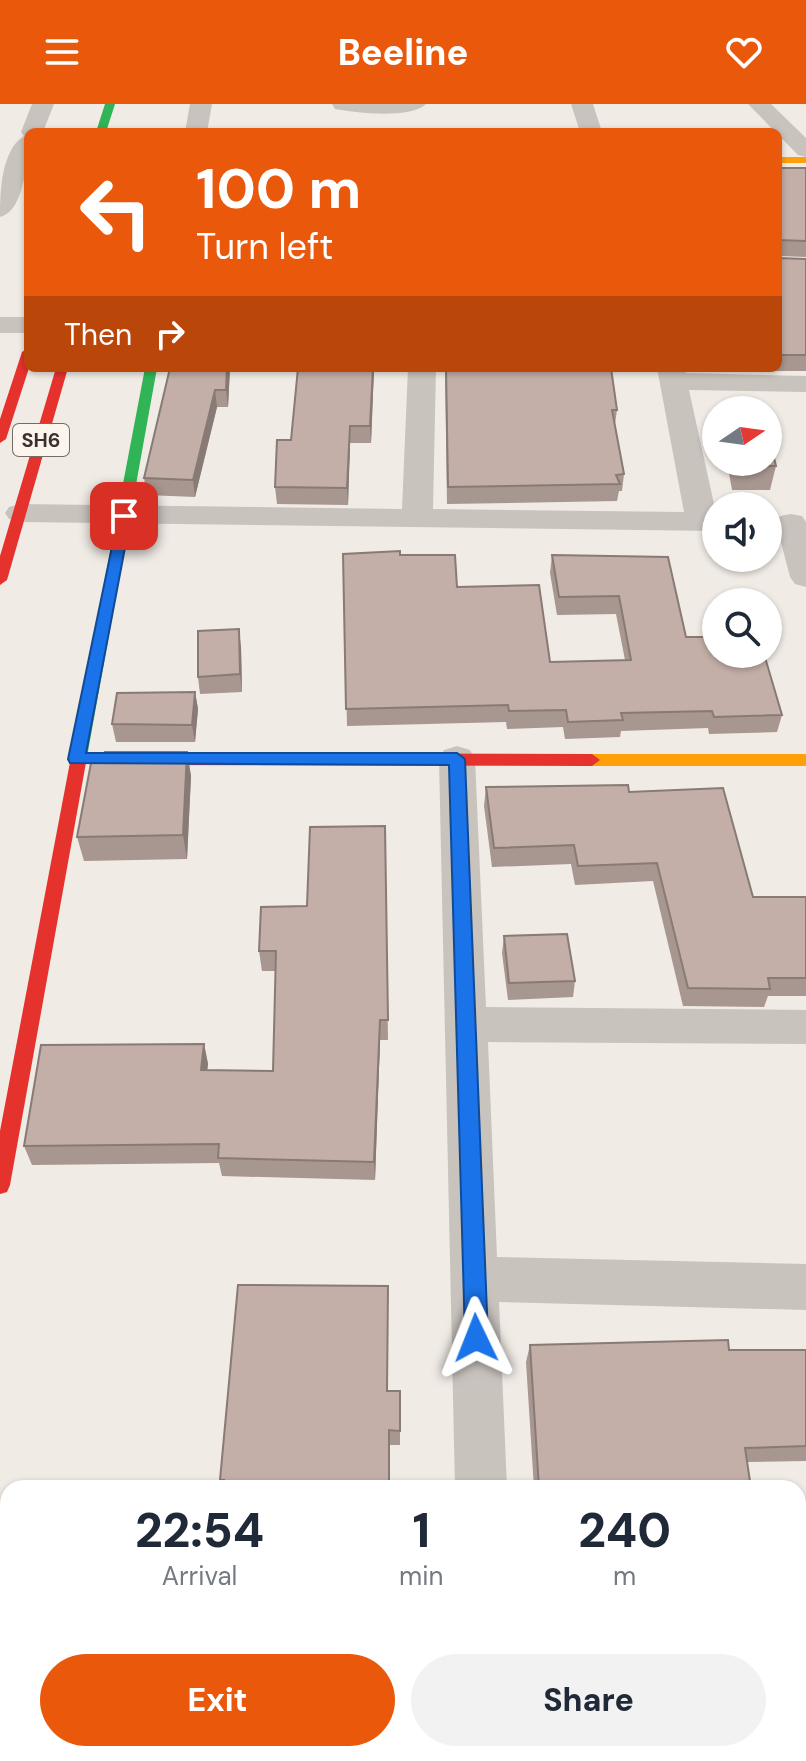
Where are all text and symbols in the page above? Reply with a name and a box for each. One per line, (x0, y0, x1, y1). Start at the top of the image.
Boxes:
text: Beeline (338, 29, 468, 76)
icon: menu (40, 30, 84, 74)
icon: heart (722, 30, 766, 74)
text: 100 m (196, 152, 361, 225)
icon: left (64, 160, 168, 264)
text: Turn left (196, 223, 333, 270)
icon: right (148, 312, 192, 356)
text: Then (64, 315, 132, 354)
north arrow (702, 396, 782, 476)
map controls (702, 396, 782, 668)
road number: SH6 (13, 424, 69, 456)
pin (90, 482, 158, 550)
button: sound (702, 492, 782, 572)
icon: arrive (102, 494, 146, 538)
button: search (702, 588, 782, 668)
position arrow (434, 1296, 518, 1380)
text: 22:54 (135, 1499, 264, 1562)
text: 1 (412, 1499, 430, 1562)
text: 240 (578, 1499, 671, 1562)
text: Arrival (162, 1559, 237, 1593)
text: min (399, 1559, 443, 1593)
text: m (613, 1559, 636, 1593)
button: Exit (40, 1654, 395, 1746)
button: Share (411, 1654, 766, 1746)

